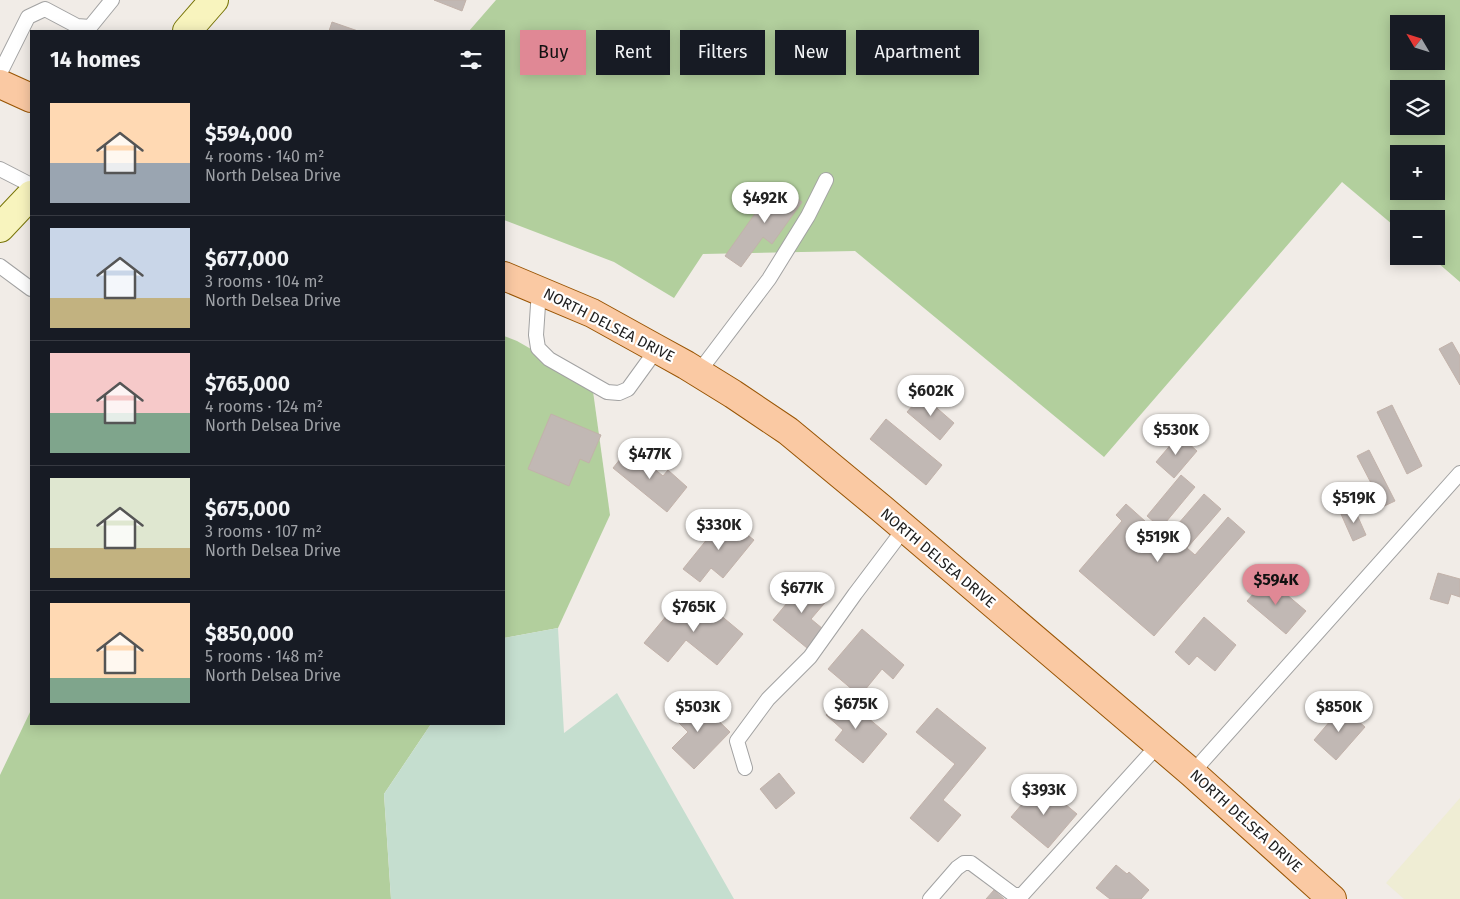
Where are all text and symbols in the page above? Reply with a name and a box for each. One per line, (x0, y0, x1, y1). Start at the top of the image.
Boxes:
north arrow (1390, 15, 1445, 70)
map controls (1390, 15, 1445, 265)
chip: Buy (520, 30, 586, 75)
chip: Rent (596, 30, 670, 75)
chip: Filters (680, 30, 765, 75)
chip: New (775, 30, 846, 75)
chip: Apartment (856, 30, 979, 75)
icon: filters (457, 46, 485, 74)
text: 14 homes (50, 47, 140, 73)
button: layers (1390, 80, 1445, 135)
text: $594,000 (205, 121, 293, 147)
icon: home (90, 123, 150, 183)
button: + (1390, 145, 1445, 200)
text: 4 rooms · 140 m² (205, 147, 324, 166)
text: North Delsea Drive (205, 166, 341, 185)
pin: $492K (730, 182, 800, 224)
text: $492K (743, 188, 787, 207)
button: − (1390, 210, 1445, 265)
text: $677,000 (205, 246, 289, 272)
icon: home (90, 248, 150, 308)
text: 3 rooms · 104 m² (205, 272, 324, 291)
street label: NORTH DELSEA DRIVE (541, 284, 677, 366)
text: North Delsea Drive (205, 291, 341, 310)
text: $765,000 (205, 371, 290, 397)
icon: home (90, 373, 150, 433)
pin: $602K (896, 374, 966, 417)
text: $602K (908, 381, 954, 400)
text: 4 rooms · 124 m² (205, 397, 323, 416)
pin: $530K (1141, 414, 1211, 456)
text: North Delsea Drive (205, 416, 341, 435)
text: $530K (1153, 420, 1199, 439)
pin: $477K (615, 438, 685, 480)
text: $477K (629, 444, 671, 463)
pin: $519K (1319, 482, 1389, 524)
text: $519K (1333, 488, 1375, 507)
text: $675,000 (205, 496, 290, 522)
icon: home (90, 498, 150, 558)
street label: NORTH DELSEA DRIVE (877, 505, 999, 611)
pin: $330K (684, 508, 754, 551)
text: $330K (697, 515, 741, 534)
pin: $519K (1123, 520, 1193, 563)
text: 3 rooms · 107 m² (205, 522, 322, 541)
text: $519K (1137, 527, 1179, 546)
text: North Delsea Drive (205, 541, 341, 560)
pin: $594K (1241, 564, 1311, 606)
text: $594K (1253, 570, 1299, 589)
pin: $677K (767, 572, 837, 614)
text: $677K (781, 578, 823, 597)
pin: $765K (659, 590, 729, 633)
text: $765K (672, 597, 716, 616)
text: $850,000 (205, 621, 294, 647)
icon: home (90, 623, 150, 683)
text: 5 rooms · 148 m² (205, 647, 324, 666)
text: North Delsea Drive (205, 666, 341, 685)
pin: $675K (821, 688, 891, 730)
pin: $503K (663, 690, 733, 733)
pin: $850K (1304, 690, 1374, 733)
text: $675K (834, 694, 878, 713)
text: $503K (675, 697, 721, 716)
text: $850K (1316, 697, 1362, 716)
street label: NORTH DELSEA DRIVE (1186, 766, 1306, 876)
pin: $393K (1009, 774, 1079, 816)
text: $393K (1022, 780, 1066, 799)

